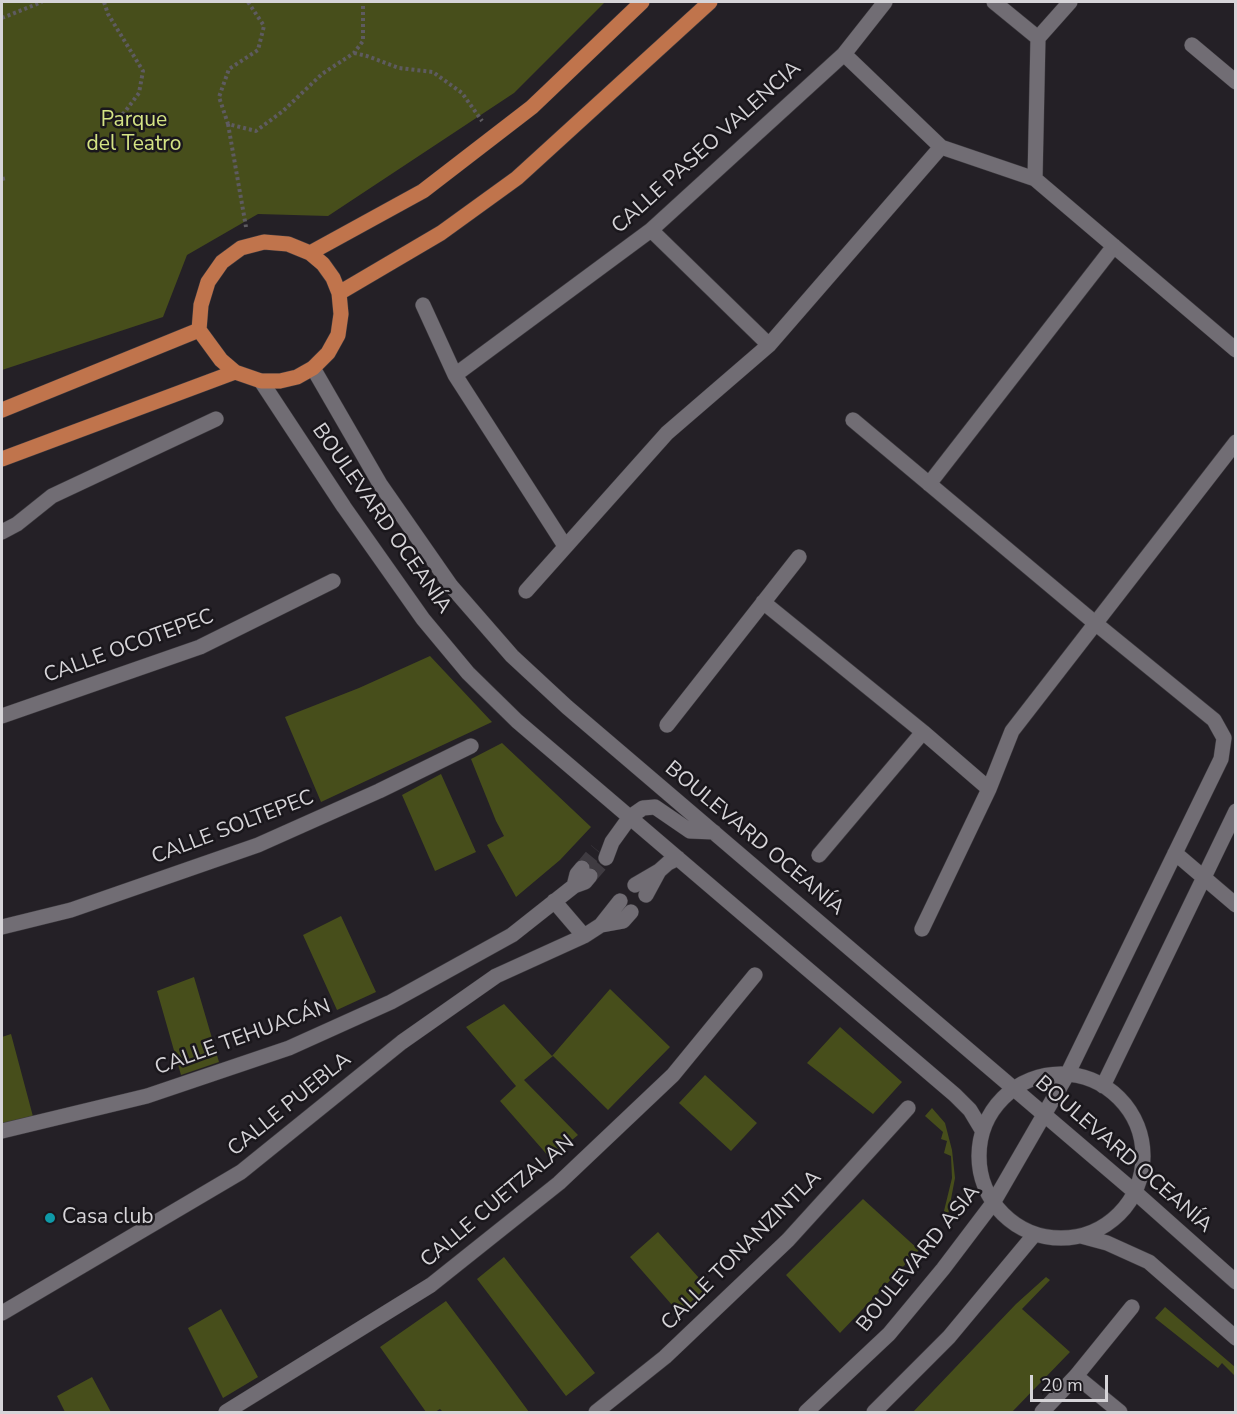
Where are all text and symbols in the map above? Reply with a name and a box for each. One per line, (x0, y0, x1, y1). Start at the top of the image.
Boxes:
street label: CALLE PASEO VALENCIA (607, 56, 807, 240)
park label: Parque del Teatro (87, 108, 181, 158)
street label: BOULEVARD OCEANÍA (306, 419, 456, 619)
street label: CALLE OCOTEPEC (41, 605, 217, 689)
street label: BOULEVARD OCEANÍA (659, 757, 849, 921)
street label: CALLE SOLTEPEC (148, 785, 318, 871)
street label: CALLE TEHUACÁN (152, 994, 334, 1082)
street label: CALLE PUEBLA (223, 1048, 357, 1162)
street label: BOULEVARD OCEANÍA (1029, 1071, 1217, 1239)
street label: CALLE CUETZALAN (416, 1130, 580, 1274)
street label: CALLE TONANZINTLA (657, 1166, 827, 1336)
street label: BOULEVARD ASIA (852, 1181, 986, 1337)
place label: Casa club (62, 1205, 154, 1231)
marker: Casa club (43, 1211, 57, 1225)
scale bar (1033, 1363, 1111, 1401)
text: 20 m (1041, 1373, 1083, 1397)

